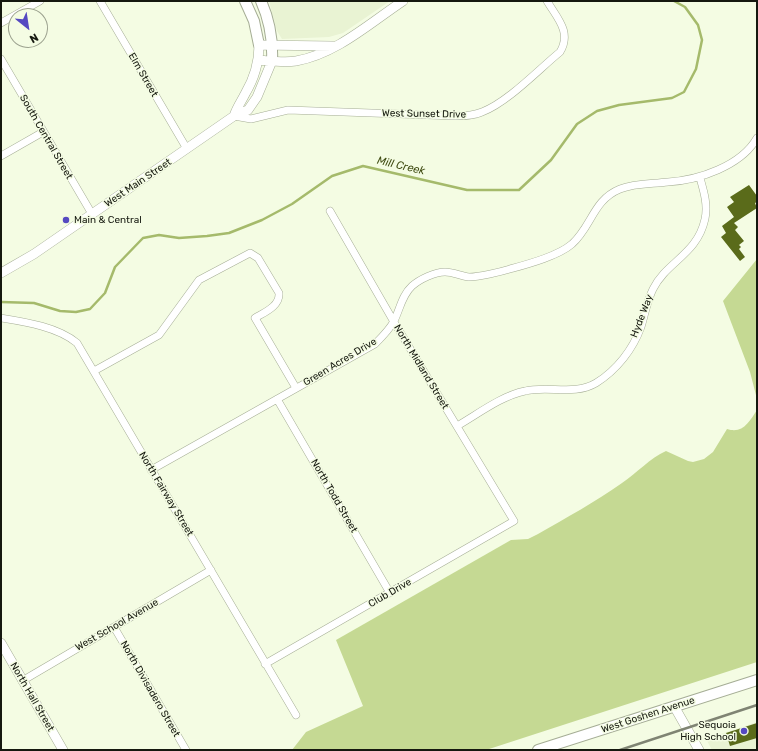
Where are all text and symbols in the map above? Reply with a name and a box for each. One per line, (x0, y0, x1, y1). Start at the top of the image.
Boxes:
north arrow (8, 8, 48, 48)
text: N (27, 30, 40, 46)
street label: Elm Street (126, 51, 160, 99)
street label: South Central Street (17, 93, 75, 181)
street label: West Sunset Drive (382, 107, 466, 121)
water label: Mill Creek (376, 154, 426, 178)
street label: West Main Street (102, 156, 174, 210)
place label: Main & Central (74, 214, 142, 226)
marker: Main & Central (61, 215, 71, 225)
street label: Hyde Way (628, 293, 656, 339)
street label: North Midland Street (391, 323, 451, 411)
street label: Green Acres Drive (301, 335, 379, 389)
street label: North Fairway Street (136, 450, 196, 538)
street label: North Todd Street (308, 457, 360, 535)
street label: Club Drive (366, 576, 414, 610)
street label: West School Avenue (73, 596, 161, 654)
street label: North Divisadero Street (118, 639, 182, 739)
street label: North Hall Street (7, 660, 57, 734)
street label: West Goshen Avenue (600, 694, 696, 736)
place label: Sequoia High School (680, 719, 736, 742)
marker: Sequoia High School (739, 726, 749, 736)

